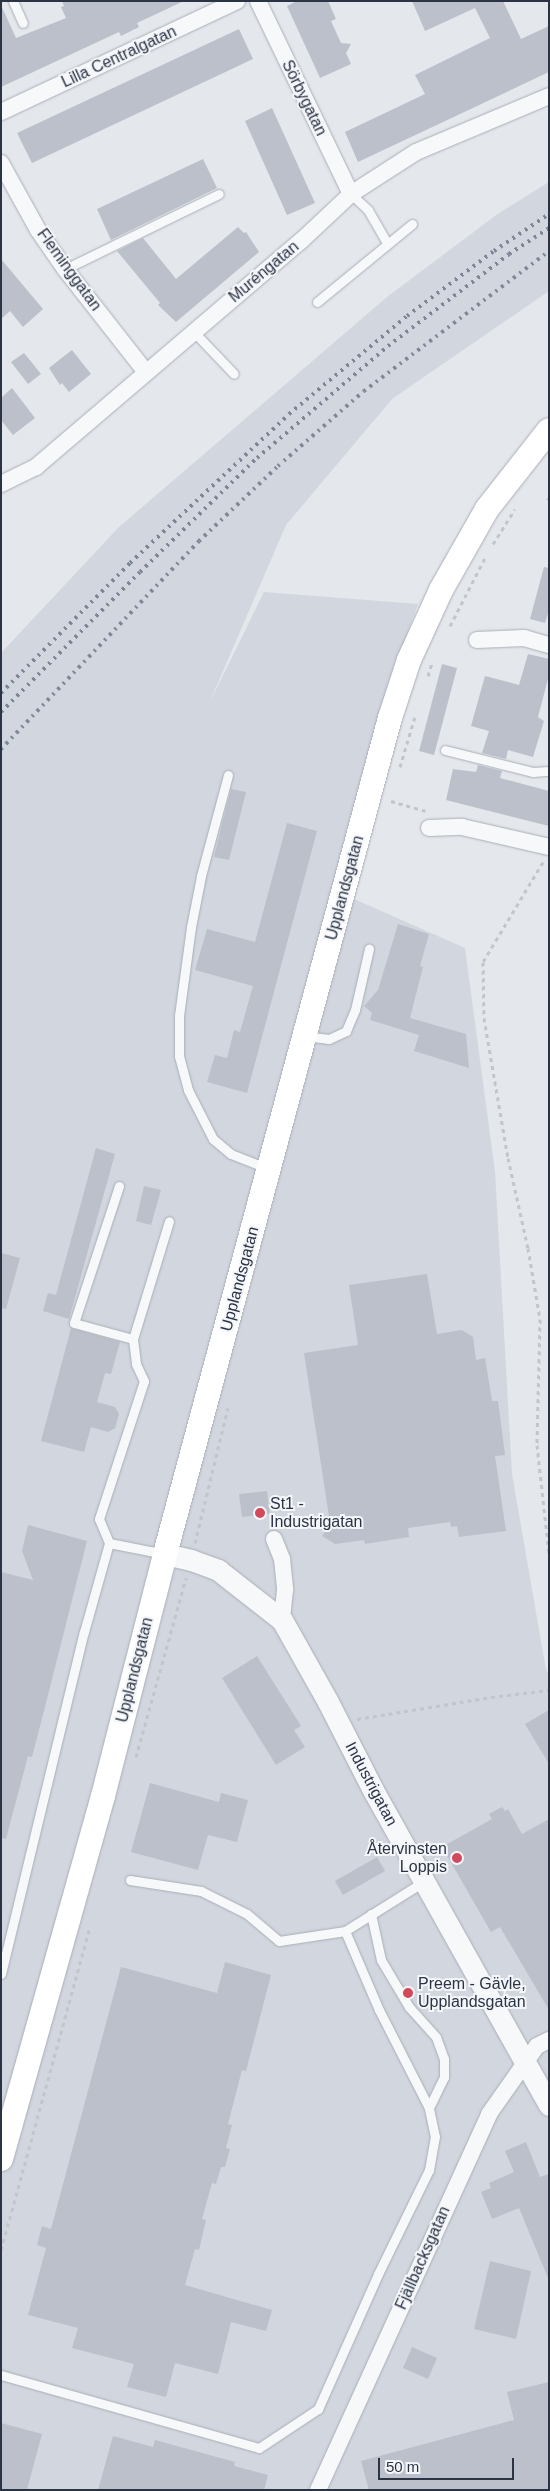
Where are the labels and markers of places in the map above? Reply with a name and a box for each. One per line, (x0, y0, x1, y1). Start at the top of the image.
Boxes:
place label: St1 - Industrigatan (270, 1494, 363, 1532)
marker: St1 - Industrigatan (254, 1507, 266, 1519)
place label: Återvinsten Loppis (367, 1839, 447, 1877)
marker: Återvinsten Loppis (451, 1852, 463, 1864)
place label: Preem - Gävle, Upplandsgatan (418, 1974, 526, 2012)
marker: Preem - Gävle, Upplandsgatan (402, 1987, 414, 1999)

